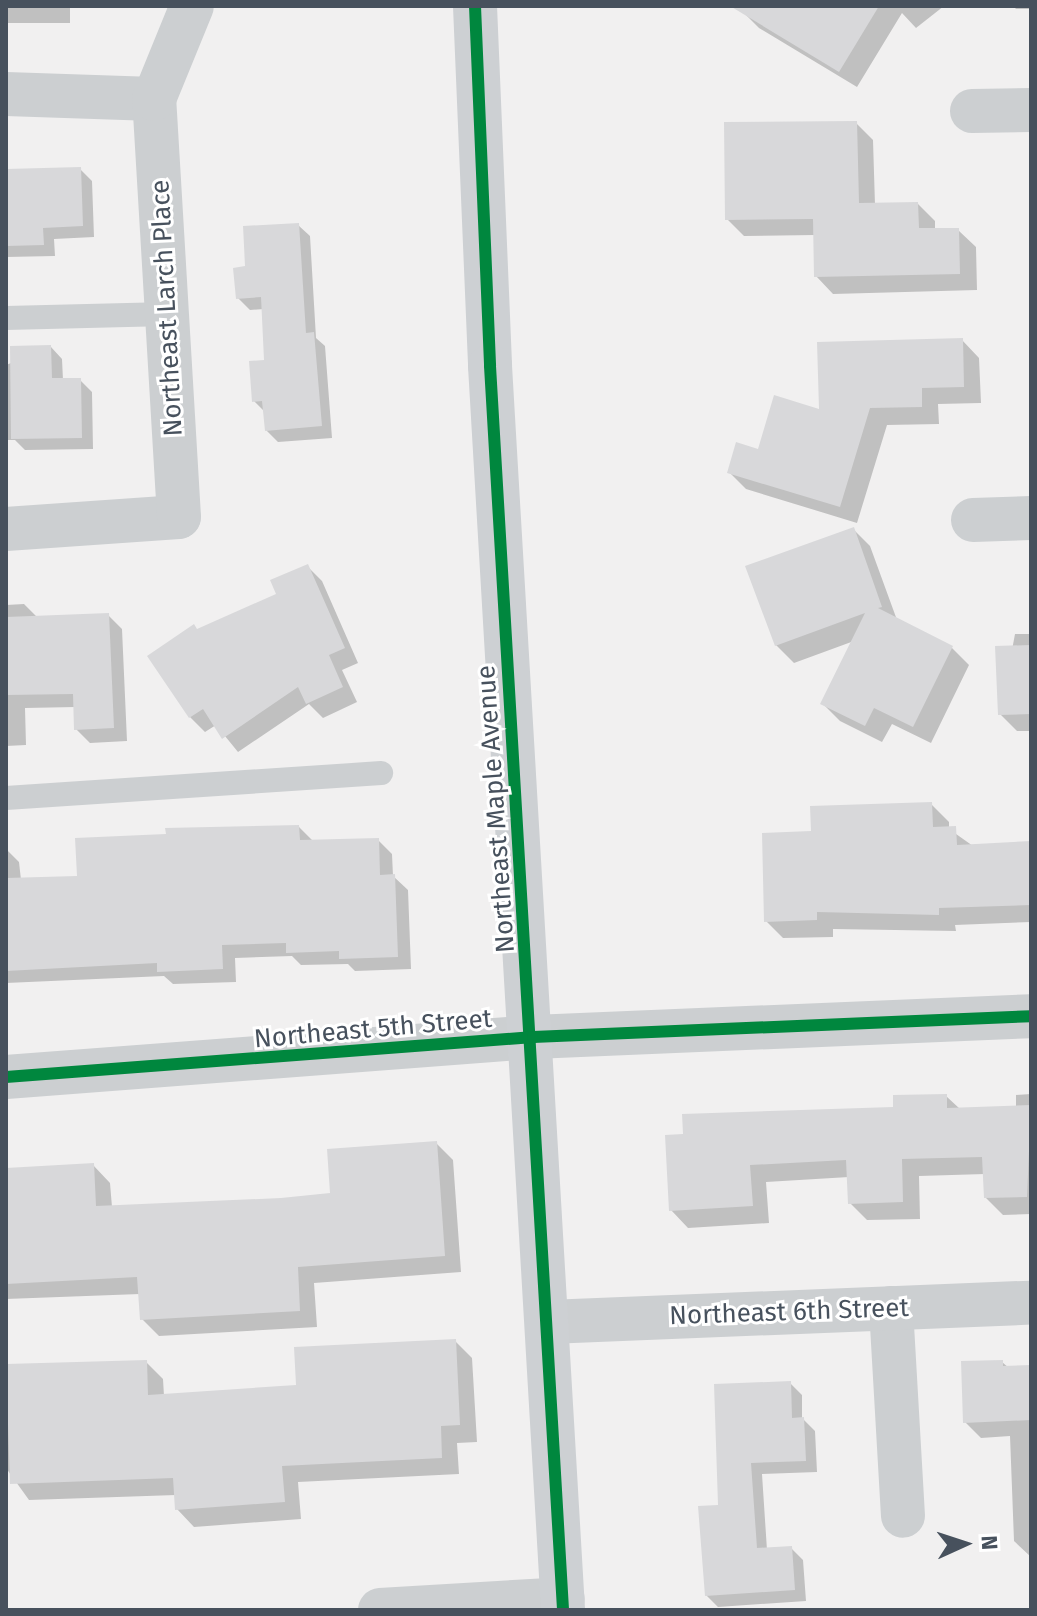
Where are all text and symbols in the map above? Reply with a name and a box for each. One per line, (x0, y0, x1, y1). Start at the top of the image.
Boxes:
street label: Northeast Larch Place (145, 179, 189, 437)
street label: Northeast Maple Avenue (470, 664, 522, 954)
street label: Northeast 5th Street (253, 1003, 493, 1055)
street label: Northeast 6th Street (669, 1292, 909, 1332)
north arrow (925, 1504, 1005, 1584)
text: N (976, 1535, 1003, 1551)

